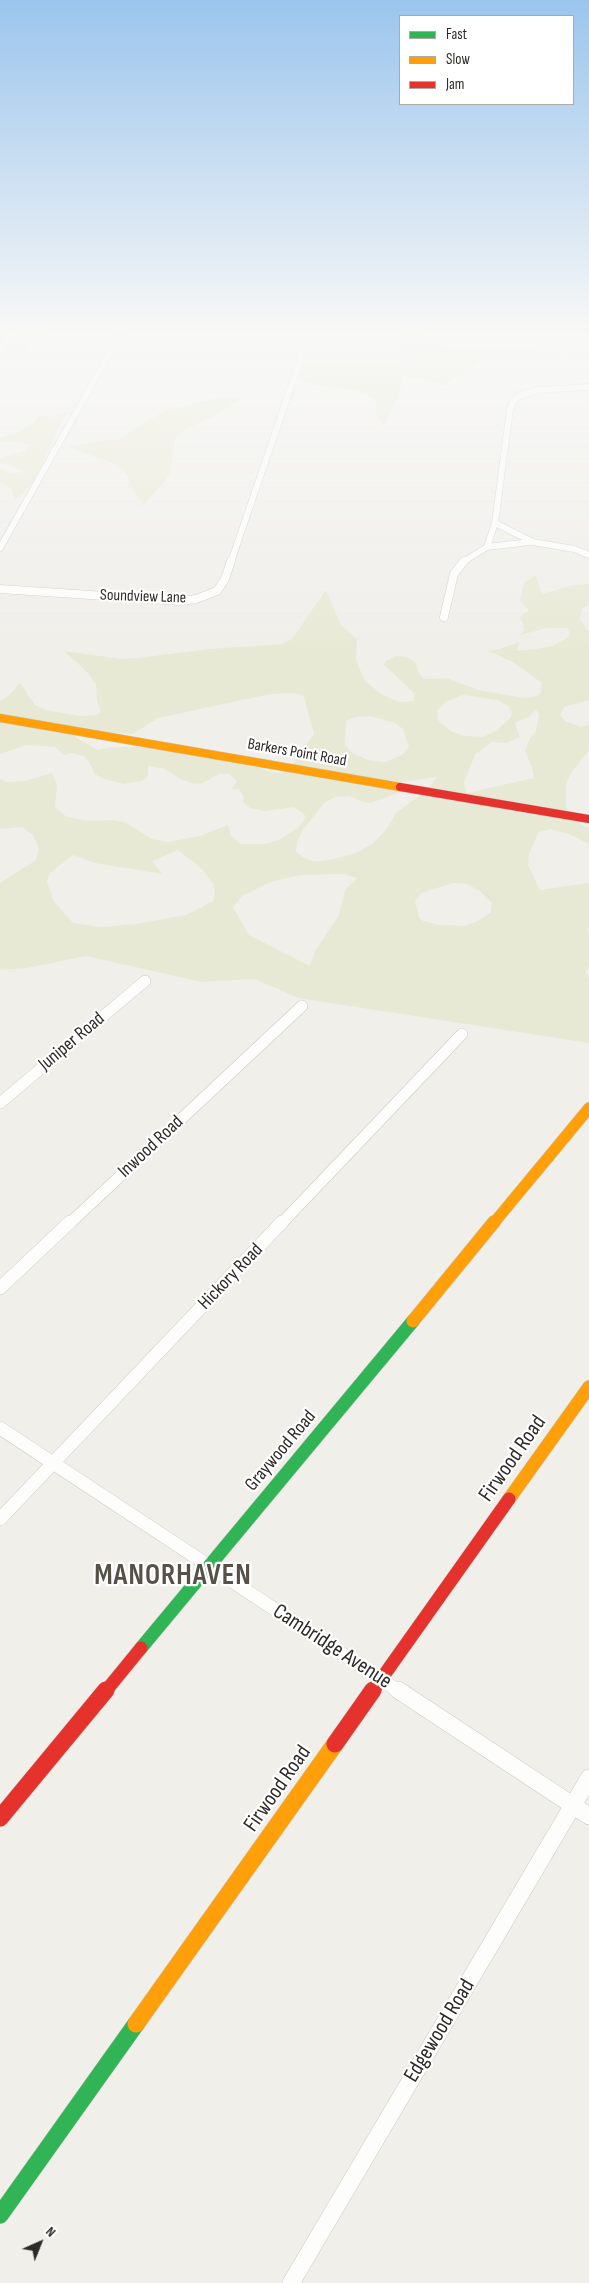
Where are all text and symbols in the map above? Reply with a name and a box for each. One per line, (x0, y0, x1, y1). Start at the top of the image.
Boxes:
legend (399, 15, 574, 105)
text: Fast (446, 25, 467, 44)
text: Slow (446, 50, 470, 69)
text: Jam (446, 75, 464, 94)
street label: Soundview Lane (100, 586, 186, 608)
street label: Barkers Point Road (246, 735, 348, 771)
street label: Juniper Road (34, 1008, 110, 1076)
street label: Inwood Road (114, 1111, 188, 1183)
street label: Hickory Road (194, 1239, 268, 1315)
street label: Graywood Road (241, 1406, 321, 1496)
street label: Firwood Road (474, 1411, 552, 1507)
district label: MANORHAVEN (93, 1560, 253, 1594)
street label: Cambridge Avenue (268, 1599, 396, 1695)
street label: Firwood Road (239, 1741, 317, 1837)
street label: Edgewood Road (399, 1975, 481, 2087)
north arrow (15, 2218, 65, 2268)
text: N (42, 2223, 59, 2241)

